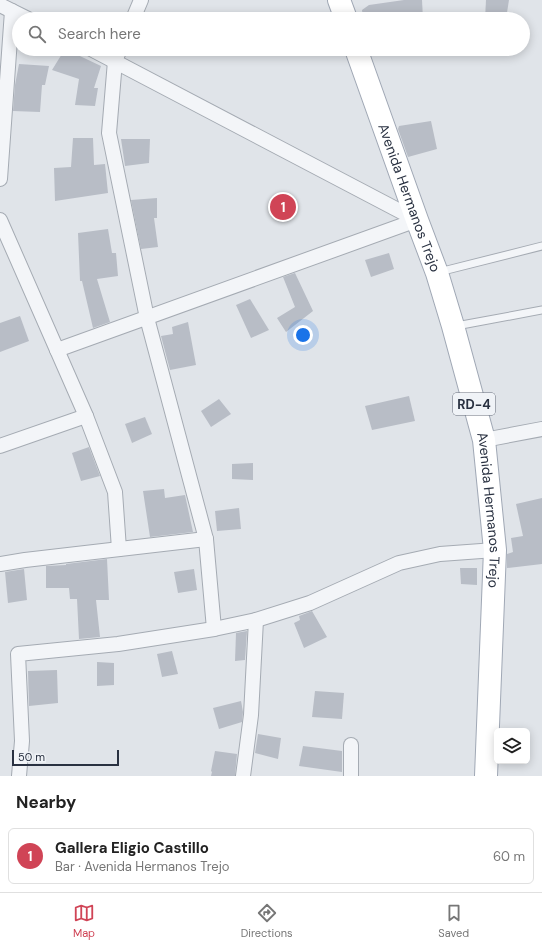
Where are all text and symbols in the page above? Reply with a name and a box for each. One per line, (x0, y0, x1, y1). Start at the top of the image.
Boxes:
search box (12, 12, 530, 56)
icon: search (26, 23, 48, 45)
text: Search here (58, 24, 141, 44)
street label: Avenida Hermanos Trejo (374, 121, 445, 274)
pin: 1 (270, 192, 296, 222)
your location (293, 325, 313, 345)
road number: RD-4 (453, 393, 495, 415)
street label: Avenida Hermanos Trejo (473, 430, 504, 588)
map controls (494, 728, 530, 764)
button: layers (494, 728, 530, 764)
scale bar (12, 748, 119, 767)
text: 50 m (18, 750, 45, 764)
text: Nearby (16, 791, 76, 813)
text: Gallera Eligio Castillo (55, 838, 209, 858)
text: 1 (28, 848, 32, 865)
text: 60 m (493, 848, 525, 865)
text: Bar · Avenida Hermanos Trejo (55, 858, 230, 875)
tab: Map (73, 902, 95, 940)
tab: Directions (241, 902, 293, 940)
tab: Saved (438, 902, 469, 940)

